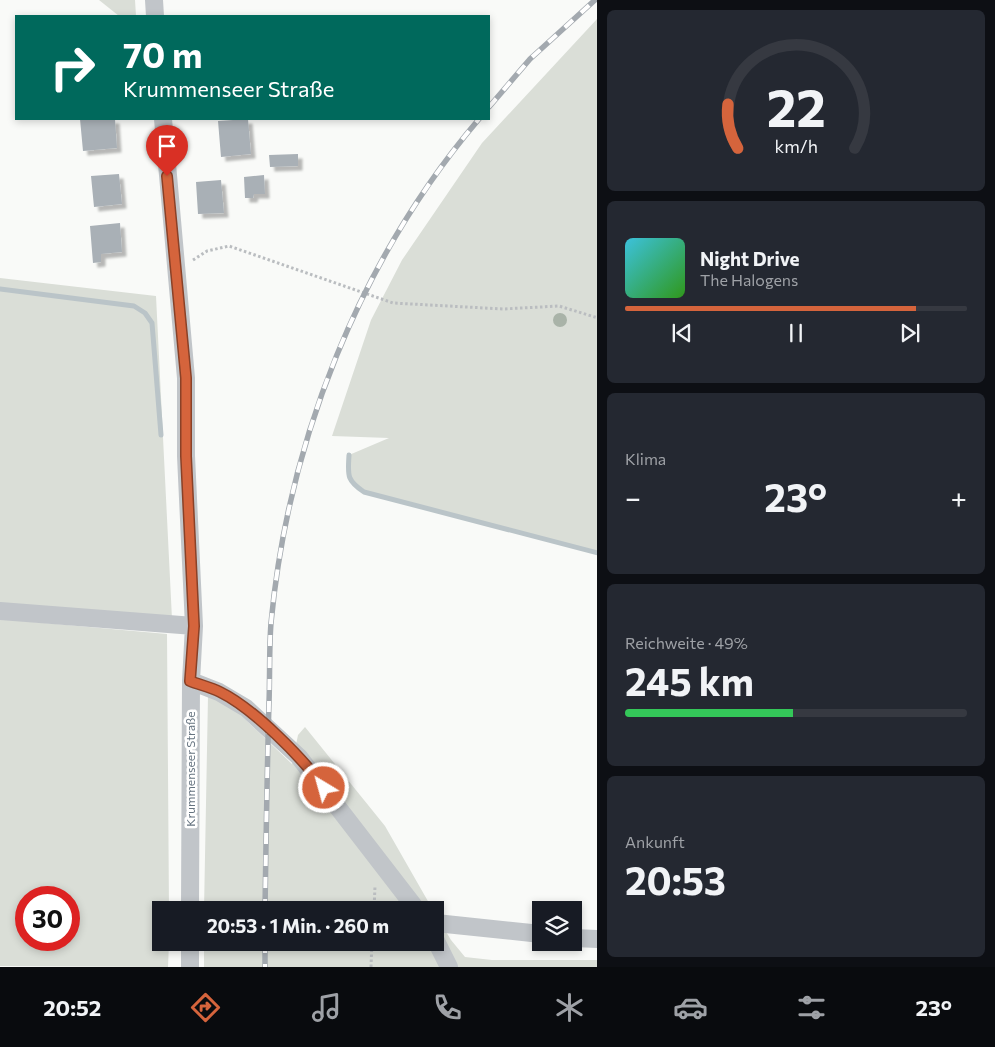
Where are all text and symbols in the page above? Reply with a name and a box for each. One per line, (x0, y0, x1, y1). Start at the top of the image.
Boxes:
text: 70 m (123, 32, 203, 75)
icon: right (40, 35, 105, 100)
text: 22 (766, 74, 826, 138)
text: Krummenseer Straße (123, 75, 334, 102)
pin (146, 125, 188, 176)
icon: arrive (153, 132, 181, 160)
text: km/h (774, 135, 818, 157)
text: Night Drive (700, 247, 800, 270)
text: The Halogens (700, 270, 798, 289)
icon: previous (668, 319, 696, 347)
icon: pause (782, 319, 810, 347)
icon: next (896, 319, 924, 347)
text: Klima (625, 449, 666, 468)
text: 23° (764, 473, 827, 520)
text: − (625, 480, 641, 514)
text: + (951, 480, 967, 514)
text: Reichweite · 49% (625, 633, 748, 652)
text: 245 km (625, 657, 754, 704)
street label: Krummenseer Straße (183, 711, 197, 827)
position arrow (297, 761, 349, 813)
text: Ankunft (625, 832, 685, 851)
text: 20:53 (625, 856, 726, 903)
speed limit sign: 30 (15, 886, 80, 951)
map controls (532, 901, 582, 951)
button: layers (532, 901, 582, 951)
text: 20:53 · 1 Min. · 260 m (207, 914, 389, 937)
icon: directions (188, 990, 223, 1025)
icon: music (309, 990, 344, 1025)
icon: phone (430, 990, 465, 1025)
icon: climate (552, 990, 587, 1025)
icon: car (673, 990, 708, 1025)
icon: filters (794, 990, 829, 1025)
text: 20:52 (43, 994, 101, 1021)
text: 23° (916, 994, 952, 1021)

